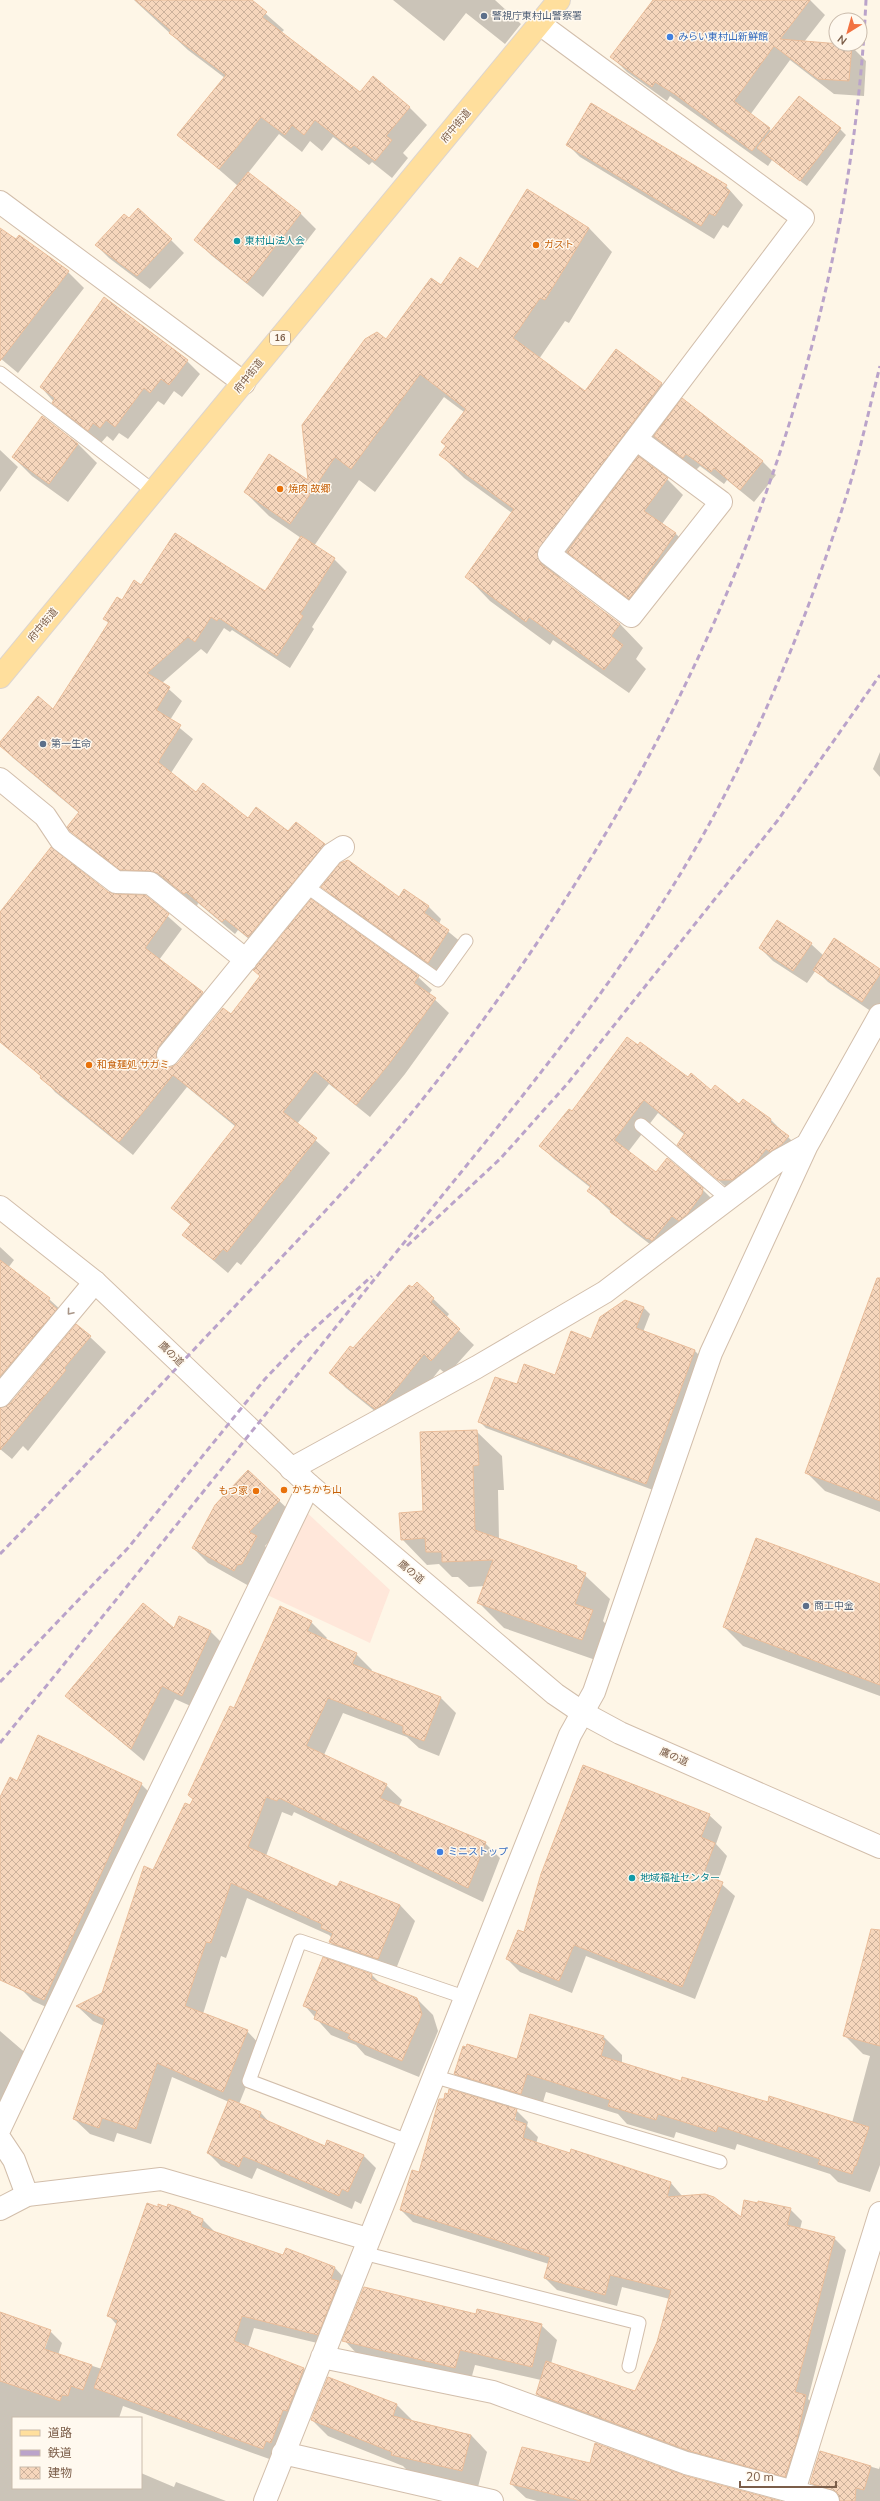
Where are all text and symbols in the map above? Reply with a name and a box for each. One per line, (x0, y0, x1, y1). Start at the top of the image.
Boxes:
place label: 警視庁東村山警察署 (492, 9, 582, 23)
marker: 警視庁東村山警察署 (479, 11, 489, 21)
north arrow (828, 12, 868, 52)
place label: みらい東村山新鮮館 (678, 30, 768, 44)
text: N (834, 31, 850, 48)
marker: みらい東村山新鮮館 (665, 32, 675, 42)
street label: 府中街道 (438, 106, 474, 146)
place label: 東村山法人会 (245, 234, 305, 248)
marker: 東村山法人会 (232, 236, 242, 246)
place label: ガスト (544, 238, 574, 252)
marker: ガスト (531, 240, 541, 250)
road number: 16 (270, 331, 290, 345)
street label: 府中街道 (231, 356, 267, 396)
place label: 焼肉 故郷 (288, 482, 331, 496)
marker: 焼肉 故郷 (275, 484, 285, 494)
street label: 府中街道 (25, 605, 61, 645)
place label: 第一生命 (51, 737, 91, 751)
marker: 第一生命 (38, 739, 48, 749)
place label: 和食麺処 サガミ (97, 1058, 170, 1072)
marker: 和食麺処 サガミ (84, 1060, 94, 1070)
one-way arrow (68, 1307, 75, 1314)
street label: 鷹の道 (155, 1339, 187, 1369)
place label: かちかち山 (292, 1483, 342, 1497)
place label: もつ家 (218, 1484, 248, 1498)
marker: かちかち山 (279, 1485, 289, 1495)
marker: もつ家 (251, 1486, 261, 1496)
street label: 鷹の道 (395, 1557, 427, 1587)
place label: 商工中金 (814, 1599, 854, 1613)
marker: 商工中金 (801, 1601, 811, 1611)
street label: 鷹の道 (657, 1745, 691, 1769)
place label: ミニストップ (448, 1845, 508, 1859)
marker: ミニストップ (435, 1847, 445, 1857)
place label: 地域福祉センター (640, 1871, 720, 1885)
marker: 地域福祉センター (627, 1873, 637, 1883)
legend (12, 2417, 142, 2489)
text: 道路 (48, 2425, 72, 2441)
text: 鉄道 (48, 2445, 72, 2461)
scale bar (740, 2463, 836, 2489)
text: 建物 (48, 2465, 72, 2481)
text: 20 m (746, 2469, 774, 2485)

